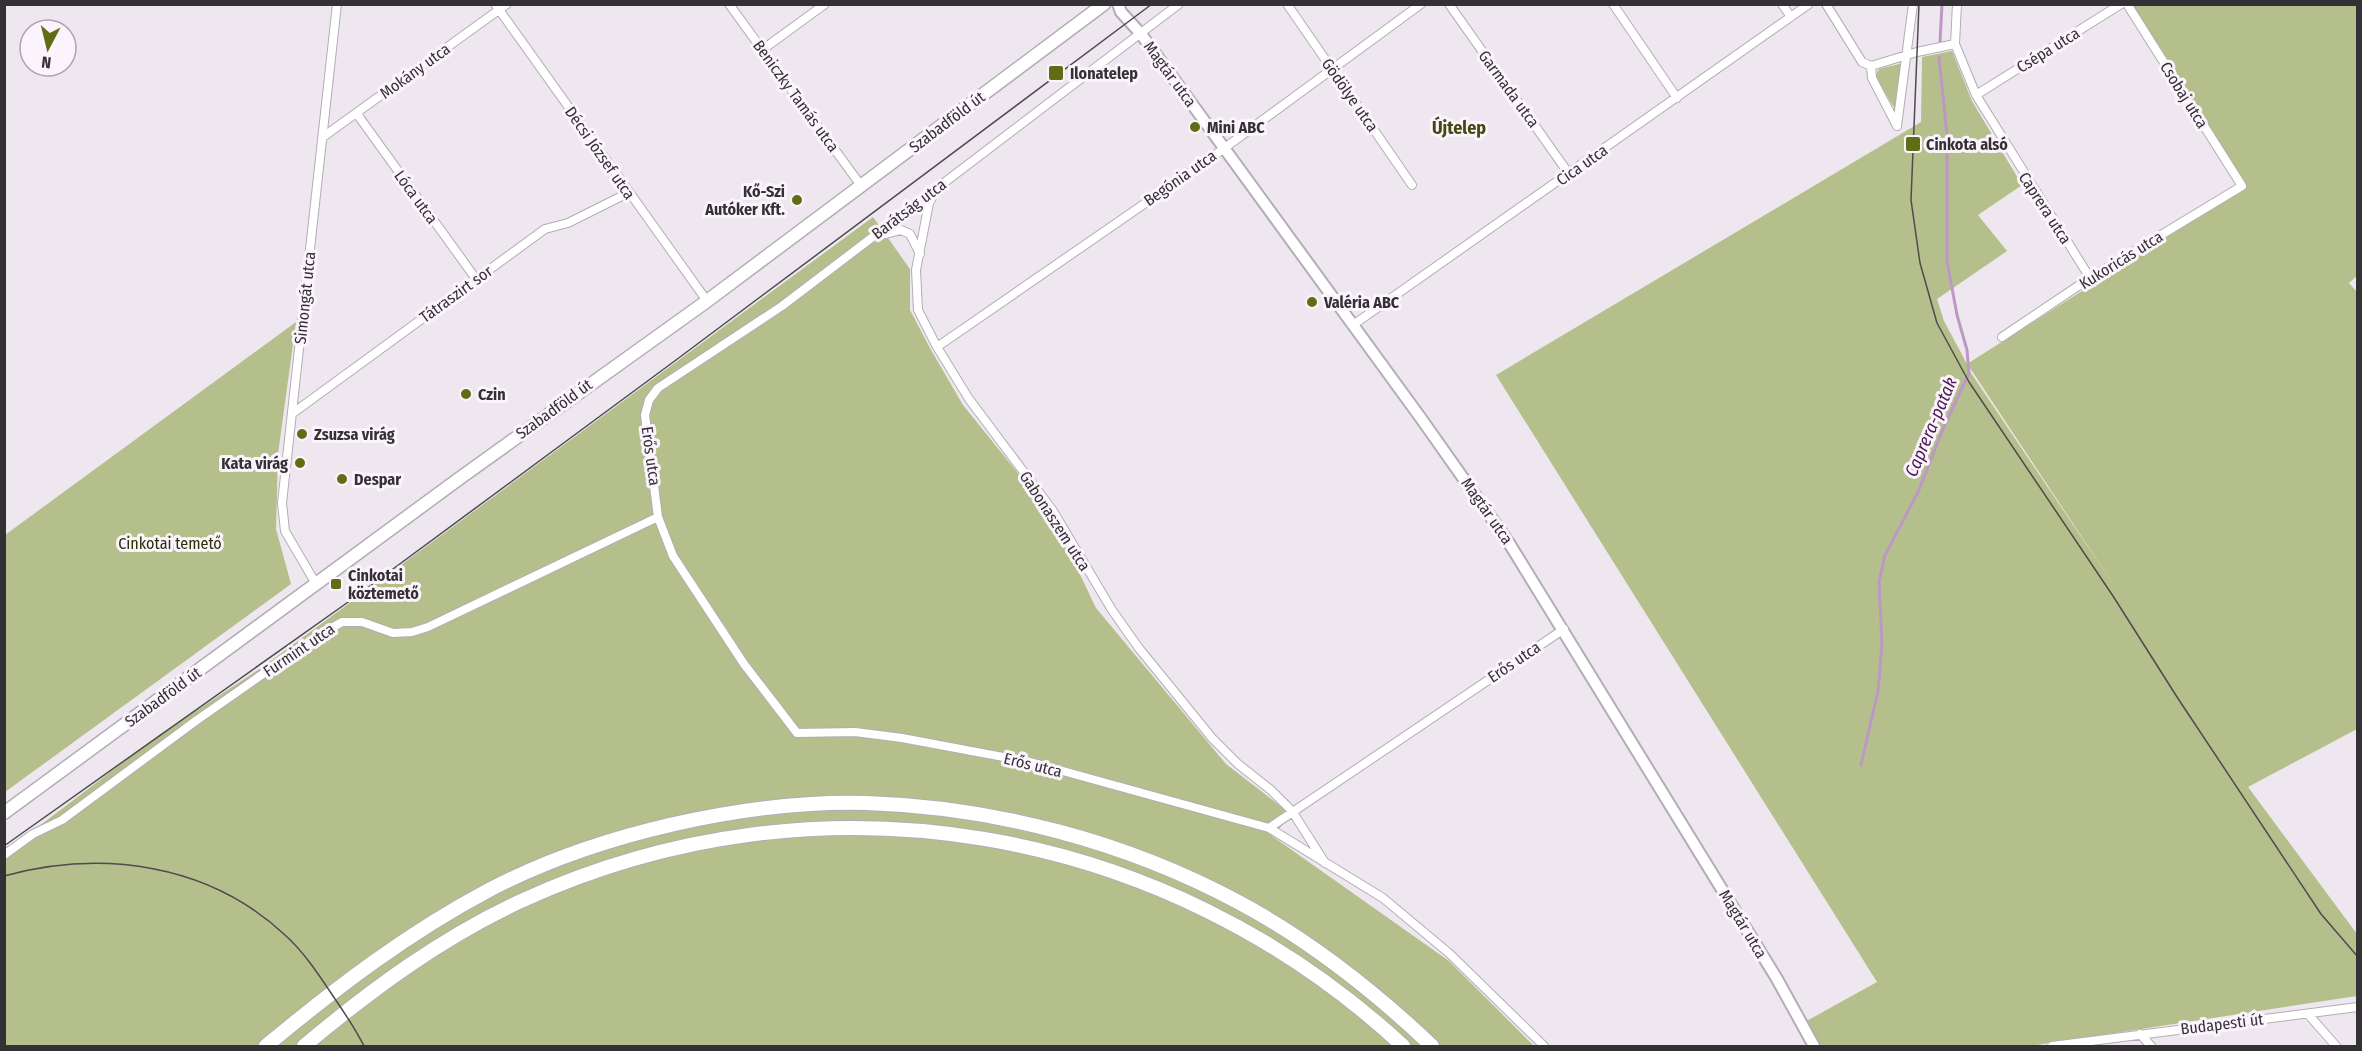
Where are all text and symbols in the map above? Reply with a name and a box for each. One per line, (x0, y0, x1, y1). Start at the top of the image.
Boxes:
north arrow (18, 18, 78, 78)
street label: Csépa utca (2013, 23, 2083, 77)
street label: Beniczky Tamás utca (749, 36, 843, 156)
street label: Magtár utca (1140, 37, 1200, 111)
street label: Mokány utca (376, 39, 454, 103)
street label: Garmada utca (1475, 47, 1543, 131)
text: N (40, 52, 52, 72)
street label: Gödölye utca (1318, 55, 1382, 136)
street label: Csobaj utca (2156, 58, 2212, 132)
marker: Ilonatelep (1047, 64, 1065, 82)
place label: Ilonatelep (1070, 64, 1138, 83)
street label: Szabadföld út (905, 87, 989, 157)
street label: Décsi József utca (561, 103, 639, 203)
district label: Újtelep (1432, 116, 1486, 139)
place label: Mini ABC (1207, 118, 1265, 137)
marker: Mini ABC (1188, 120, 1202, 134)
marker: Cinkota alsó (1904, 135, 1922, 153)
place label: Cinkota alsó (1926, 135, 2008, 154)
street label: Cica utca (1553, 140, 1611, 190)
street label: Begónia utca (1140, 146, 1220, 210)
street label: Lóca utca (390, 167, 442, 228)
street label: Caprera utca (2015, 168, 2075, 248)
street label: Barátság utca (868, 175, 950, 243)
place label: Kő-Szi Autóker Kft. (704, 182, 785, 219)
marker: Kő-Szi Autóker Kft. (790, 193, 804, 207)
street label: Kukoricás utca (2076, 227, 2166, 293)
street label: Simongát utca (291, 251, 319, 345)
street label: Tátraszirt sor (416, 261, 496, 327)
place label: Valéria ABC (1323, 293, 1400, 312)
marker: Valéria ABC (1305, 295, 1319, 309)
street label: Szabadföld út (512, 374, 597, 443)
water label: Caprera-patak (1900, 374, 1962, 480)
place label: Czin (478, 385, 506, 404)
marker: Czin (459, 387, 473, 401)
place label: Zsuzsa virág (314, 425, 395, 444)
street label: Erős utca (637, 425, 665, 487)
marker: Zsuzsa virág (295, 427, 309, 441)
place label: Kata virág (221, 454, 288, 473)
marker: Kata virág (293, 456, 307, 470)
street label: Gabonaszem utca (1016, 468, 1094, 575)
place label: Despar (354, 470, 401, 489)
marker: Despar (335, 472, 349, 486)
street label: Magtár utca (1457, 474, 1517, 548)
park label: Cinkotai temető (118, 534, 222, 553)
place label: Cinkotai köztemető (348, 566, 419, 603)
marker: Cinkotai köztemető (329, 577, 343, 591)
street label: Furmint utca (260, 619, 338, 681)
street label: Erős utca (1484, 637, 1544, 686)
street label: Szabadföld út (121, 662, 206, 731)
street label: Erős utca (1002, 749, 1064, 781)
street label: Magtár utca (1715, 886, 1771, 962)
street label: Budapesti út (2179, 1009, 2265, 1039)

